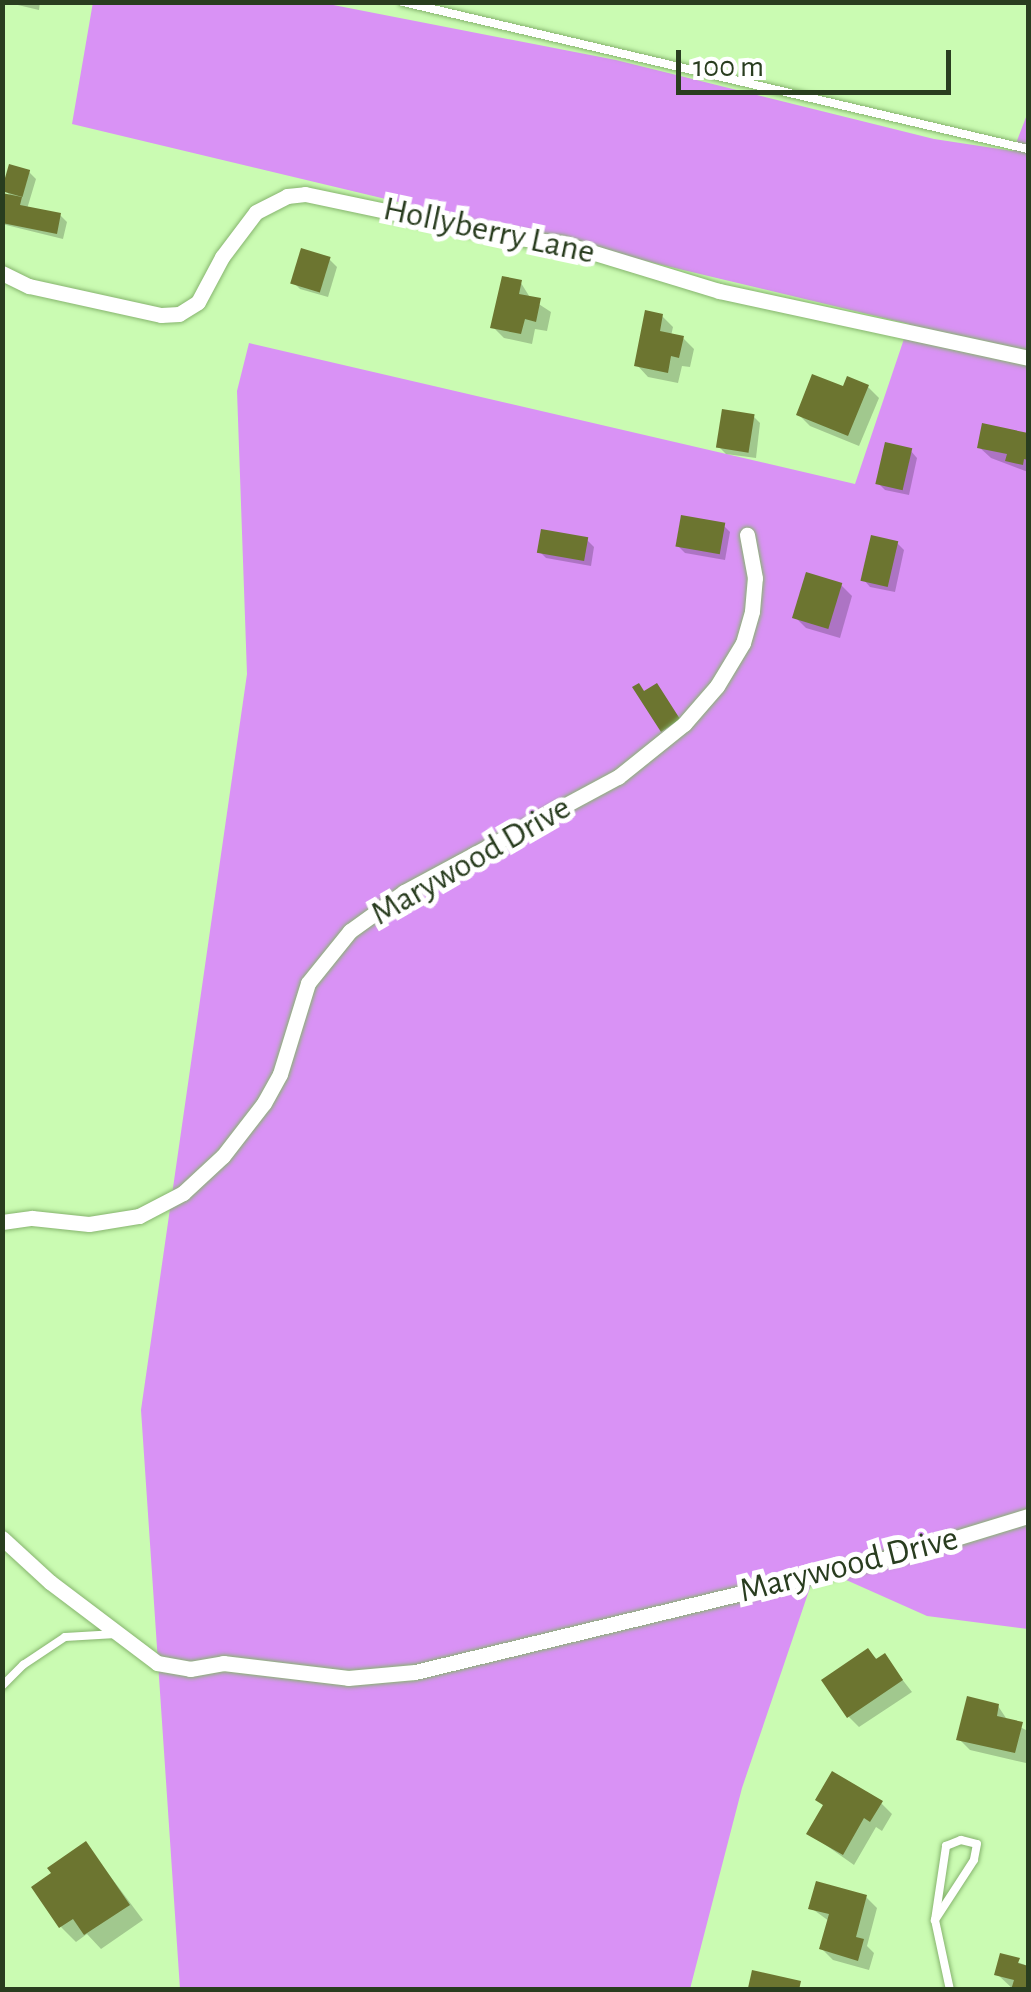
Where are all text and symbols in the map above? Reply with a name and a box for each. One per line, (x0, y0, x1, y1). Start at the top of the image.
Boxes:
scale bar (681, 30, 956, 92)
text: 100 m (693, 52, 764, 82)
street label: Hollyberry Lane (379, 188, 599, 274)
street label: Marywood Drive (364, 787, 578, 935)
street label: Marywood Drive (735, 1518, 963, 1612)

